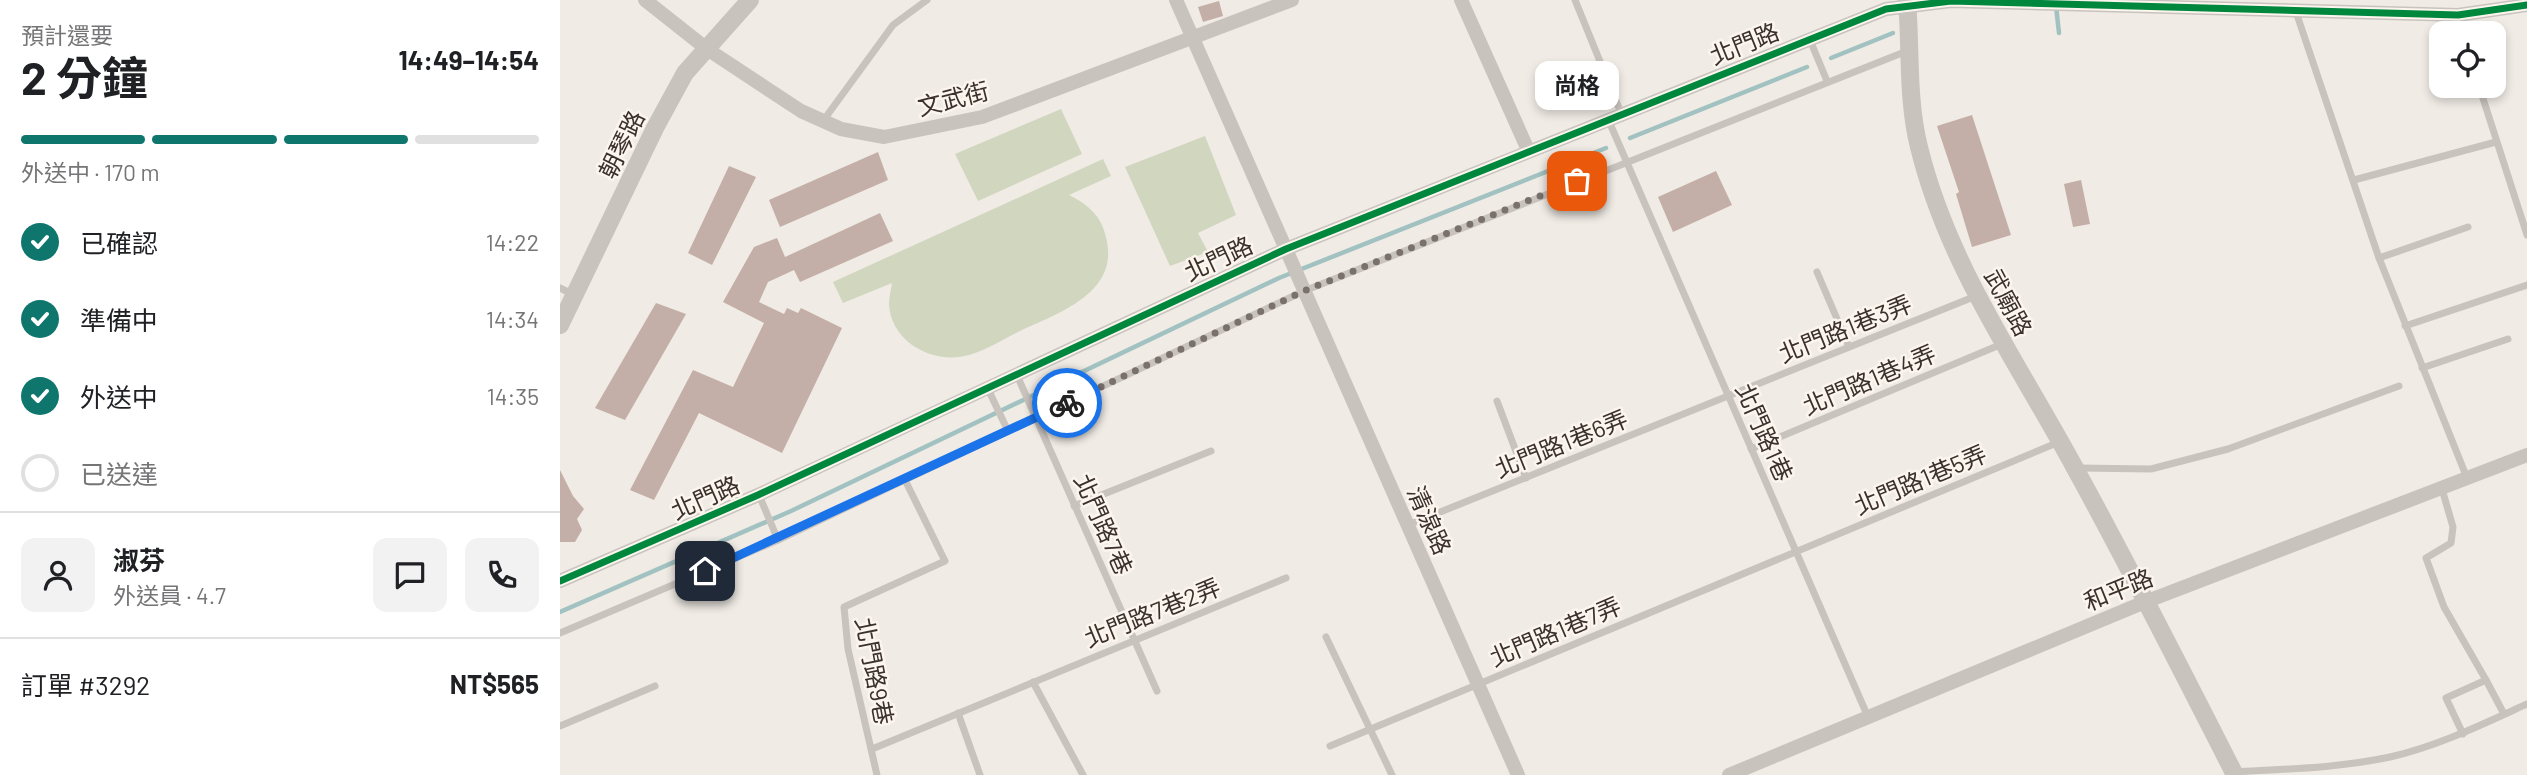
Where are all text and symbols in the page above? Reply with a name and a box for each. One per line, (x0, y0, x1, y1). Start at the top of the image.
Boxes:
street label: 北門路 (1705, 16, 1783, 70)
text: 預計還要 (21, 21, 113, 49)
map controls (2429, 21, 2506, 98)
button: locate (2429, 21, 2506, 98)
text: 14:49–14:54 (399, 44, 539, 75)
text: 2 分鐘 (21, 49, 148, 104)
callout: 尚格 (1535, 62, 1619, 111)
text: 尚格 (1554, 71, 1600, 99)
street label: 文武街 (915, 75, 991, 121)
street label: 朝琴路 (592, 105, 650, 183)
pin (1547, 151, 1607, 211)
text: 外送中 · 170 m (21, 158, 160, 186)
icon: bag (1558, 162, 1596, 200)
icon: check (21, 223, 59, 261)
text: 已確認 (80, 227, 158, 258)
text: 14:22 (486, 228, 539, 256)
street label: 北門路 (1179, 230, 1257, 286)
street label: 武廟路 (1979, 263, 2039, 341)
street label: 北門路1巷3弄 (1774, 288, 1916, 368)
icon: check (21, 300, 59, 338)
text: 準備中 (80, 304, 158, 335)
text: 14:34 (486, 305, 539, 333)
street label: 北門路1巷4弄 (1798, 338, 1940, 420)
courier (1032, 368, 1102, 438)
icon: check (21, 377, 59, 415)
street label: 北門路1巷 (1731, 378, 1799, 486)
text: 外送中 (80, 381, 158, 412)
text: 14:35 (487, 382, 539, 410)
icon: bike (1048, 384, 1086, 422)
street label: 北門路1巷6弄 (1490, 403, 1632, 483)
street label: 北門路1巷5弄 (1850, 438, 1990, 520)
text: 已送達 (80, 458, 158, 489)
street label: 北門路 (666, 469, 744, 525)
street label: 北門路7巷 (1069, 469, 1139, 579)
street label: 清湶路 (1402, 481, 1458, 559)
button: person (21, 538, 95, 612)
button: chat (373, 538, 447, 612)
button: phone (465, 538, 539, 612)
pin (675, 541, 735, 601)
text: 淑芬 (113, 544, 165, 575)
icon: home (686, 552, 724, 590)
street label: 和平路 (2079, 562, 2157, 616)
street label: 北門路7巷2弄 (1080, 572, 1224, 652)
text: 外送員 · 4.7 (113, 581, 226, 609)
street label: 北門路1巷7弄 (1485, 590, 1625, 672)
street label: 北門路9巷 (850, 615, 900, 727)
text: NT$565 (450, 668, 539, 699)
text: 訂單 #3292 (21, 669, 150, 700)

